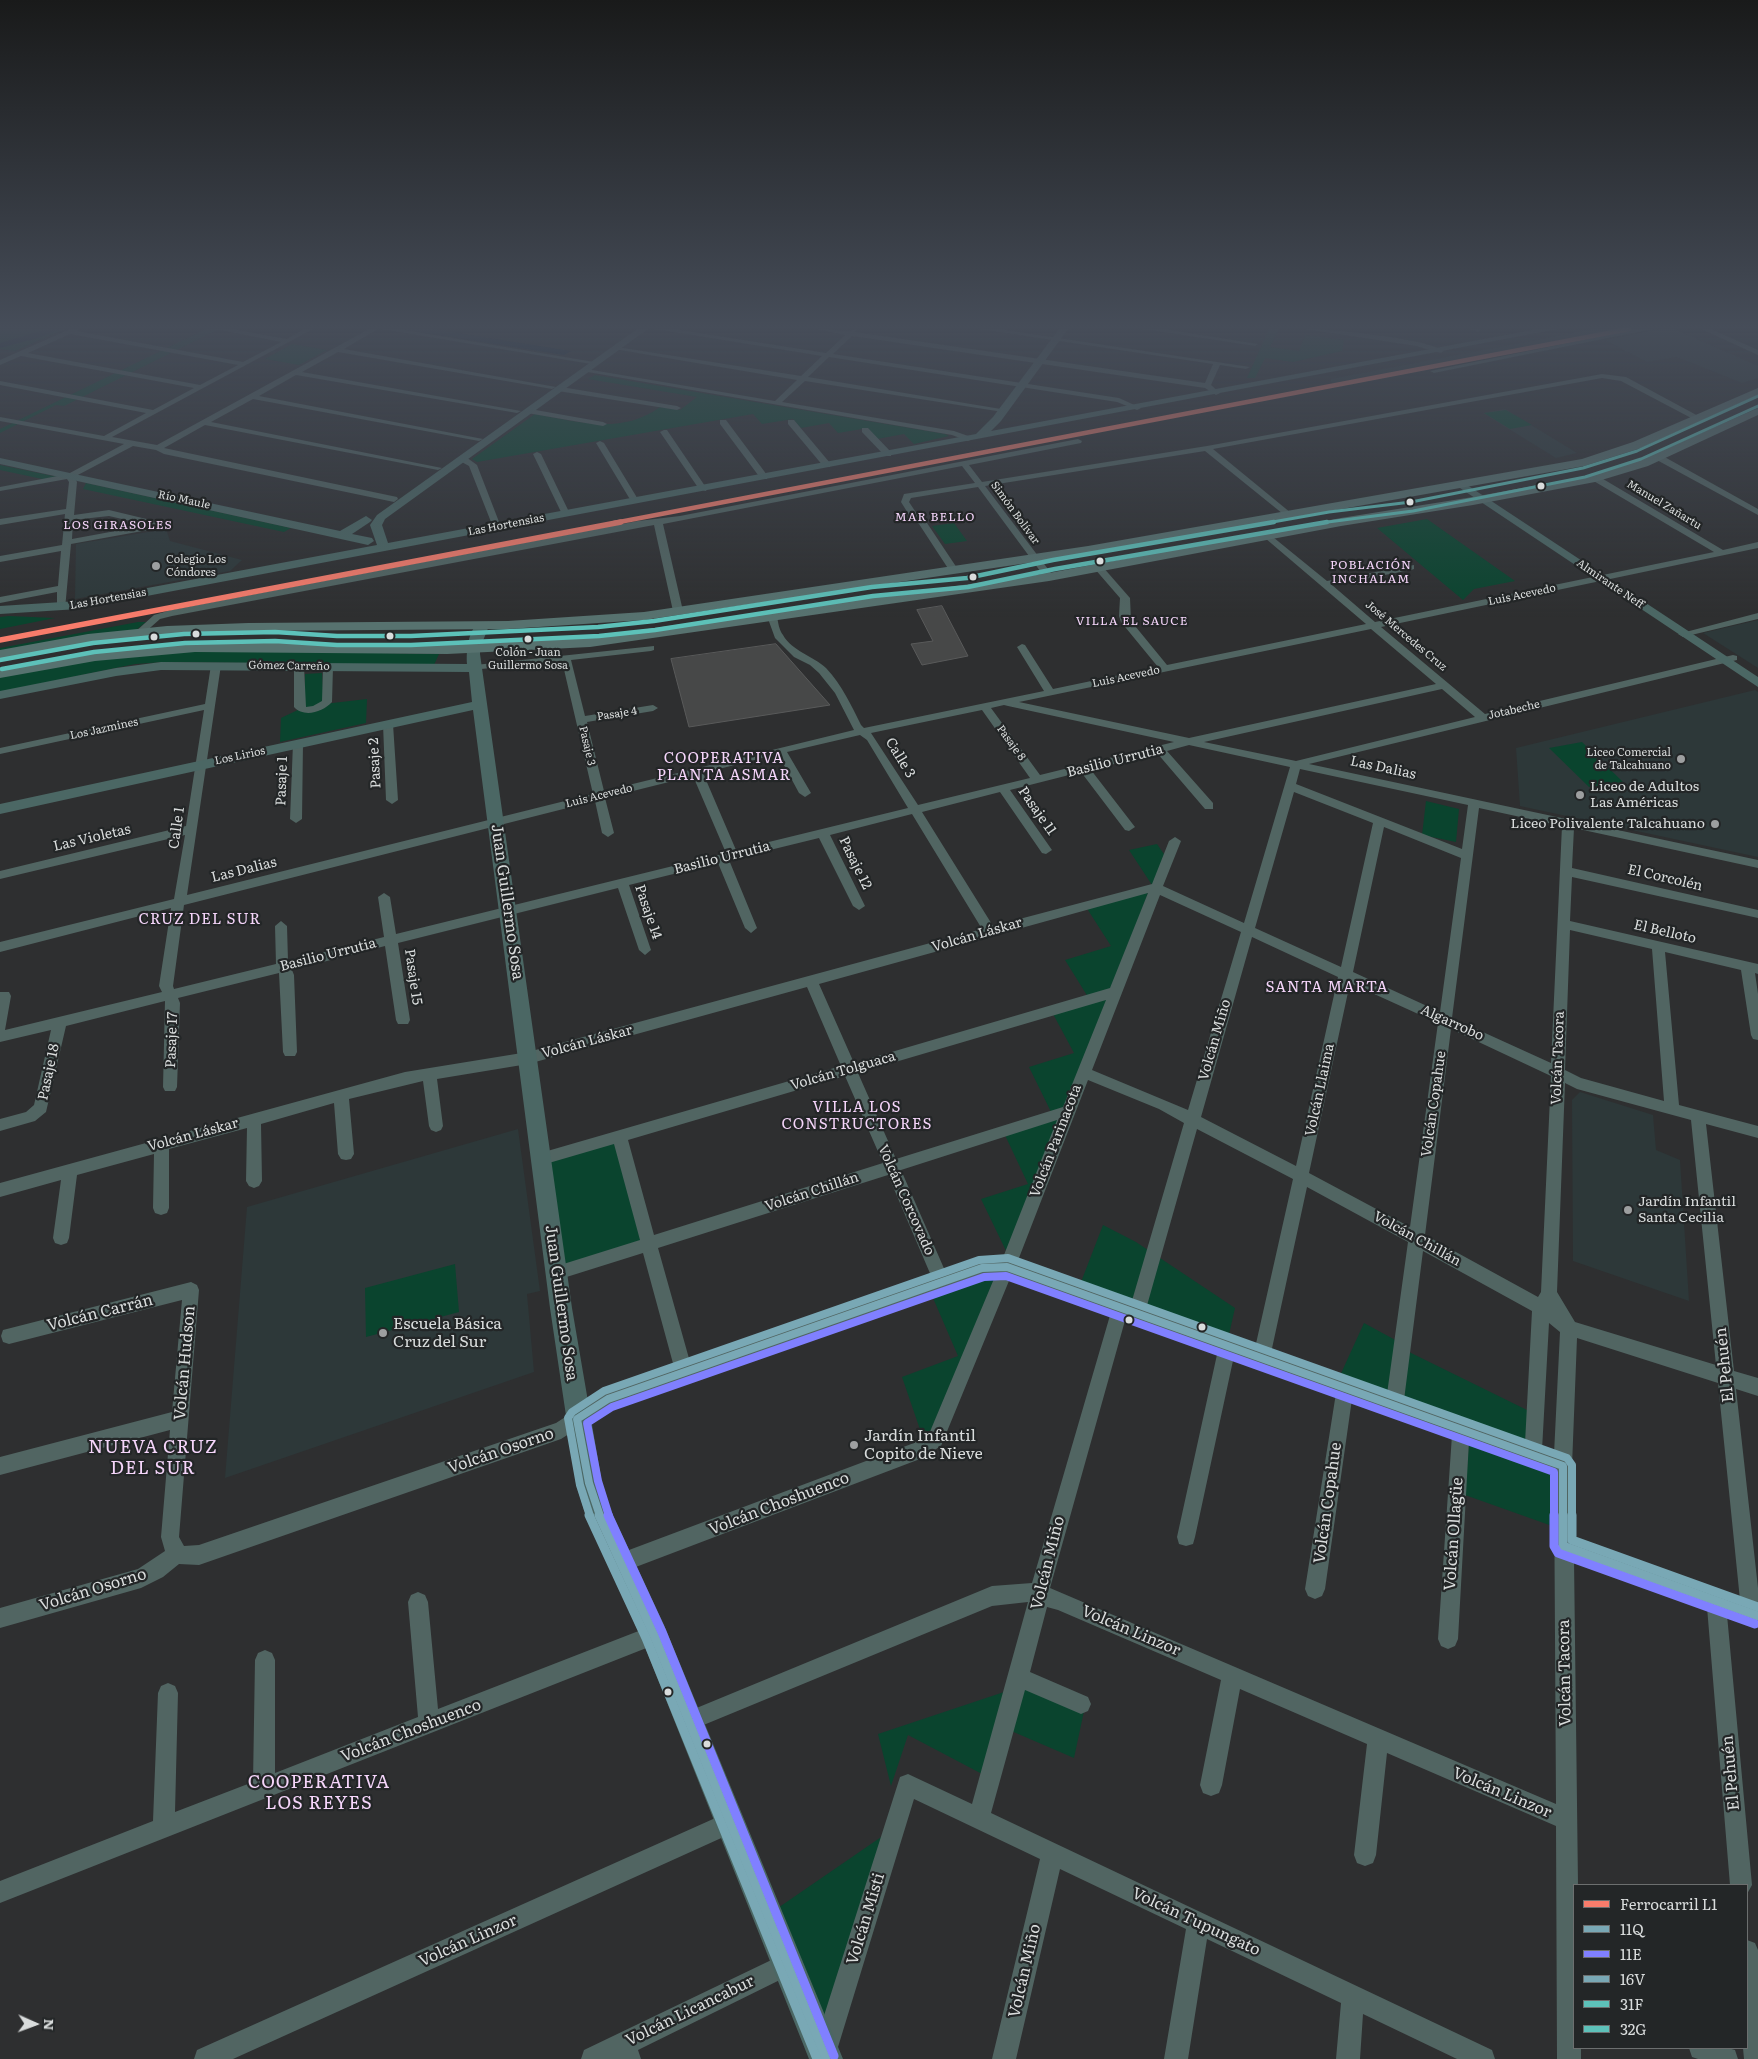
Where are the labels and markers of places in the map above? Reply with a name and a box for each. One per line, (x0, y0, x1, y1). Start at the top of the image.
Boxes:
unlabelled marker (1536, 481, 1546, 491)
unlabelled marker (1405, 497, 1415, 507)
place label: Colegio Los Cóndores (166, 553, 226, 579)
unlabelled marker (1095, 556, 1105, 566)
marker: Colegio Los Cóndores (150, 560, 162, 572)
unlabelled marker (968, 572, 978, 582)
unlabelled marker (191, 629, 201, 639)
unlabelled marker (385, 631, 395, 641)
unlabelled marker (149, 632, 159, 642)
marker: Colón - Juan Guillermo Sosa (523, 634, 533, 644)
place label: Colón - Juan Guillermo Sosa (488, 646, 568, 672)
place label: Liceo Comercial de Talcahuano (1586, 746, 1671, 772)
marker: Liceo Comercial de Talcahuano (1675, 753, 1687, 765)
place label: Liceo de Adultos Las Américas (1590, 779, 1699, 812)
marker: Liceo de Adultos Las Américas (1574, 789, 1586, 801)
place label: Liceo Polivalente Talcahuano (1511, 816, 1705, 832)
marker: Liceo Polivalente Talcahuano (1709, 818, 1721, 830)
place label: Jardín Infantil Santa Cecilia (1638, 1194, 1736, 1226)
marker: Jardín Infantil Santa Cecilia (1622, 1204, 1634, 1216)
place label: Escuela Básica Cruz del Sur (393, 1314, 502, 1352)
unlabelled marker (1124, 1315, 1134, 1325)
unlabelled marker (1197, 1322, 1207, 1332)
marker: Escuela Básica Cruz del Sur (377, 1327, 389, 1339)
place label: Jardín Infantil Copito de Nieve (864, 1426, 983, 1464)
marker: Jardín Infantil Copito de Nieve (848, 1439, 860, 1451)
unlabelled marker (663, 1687, 673, 1697)
unlabelled marker (702, 1739, 712, 1749)

